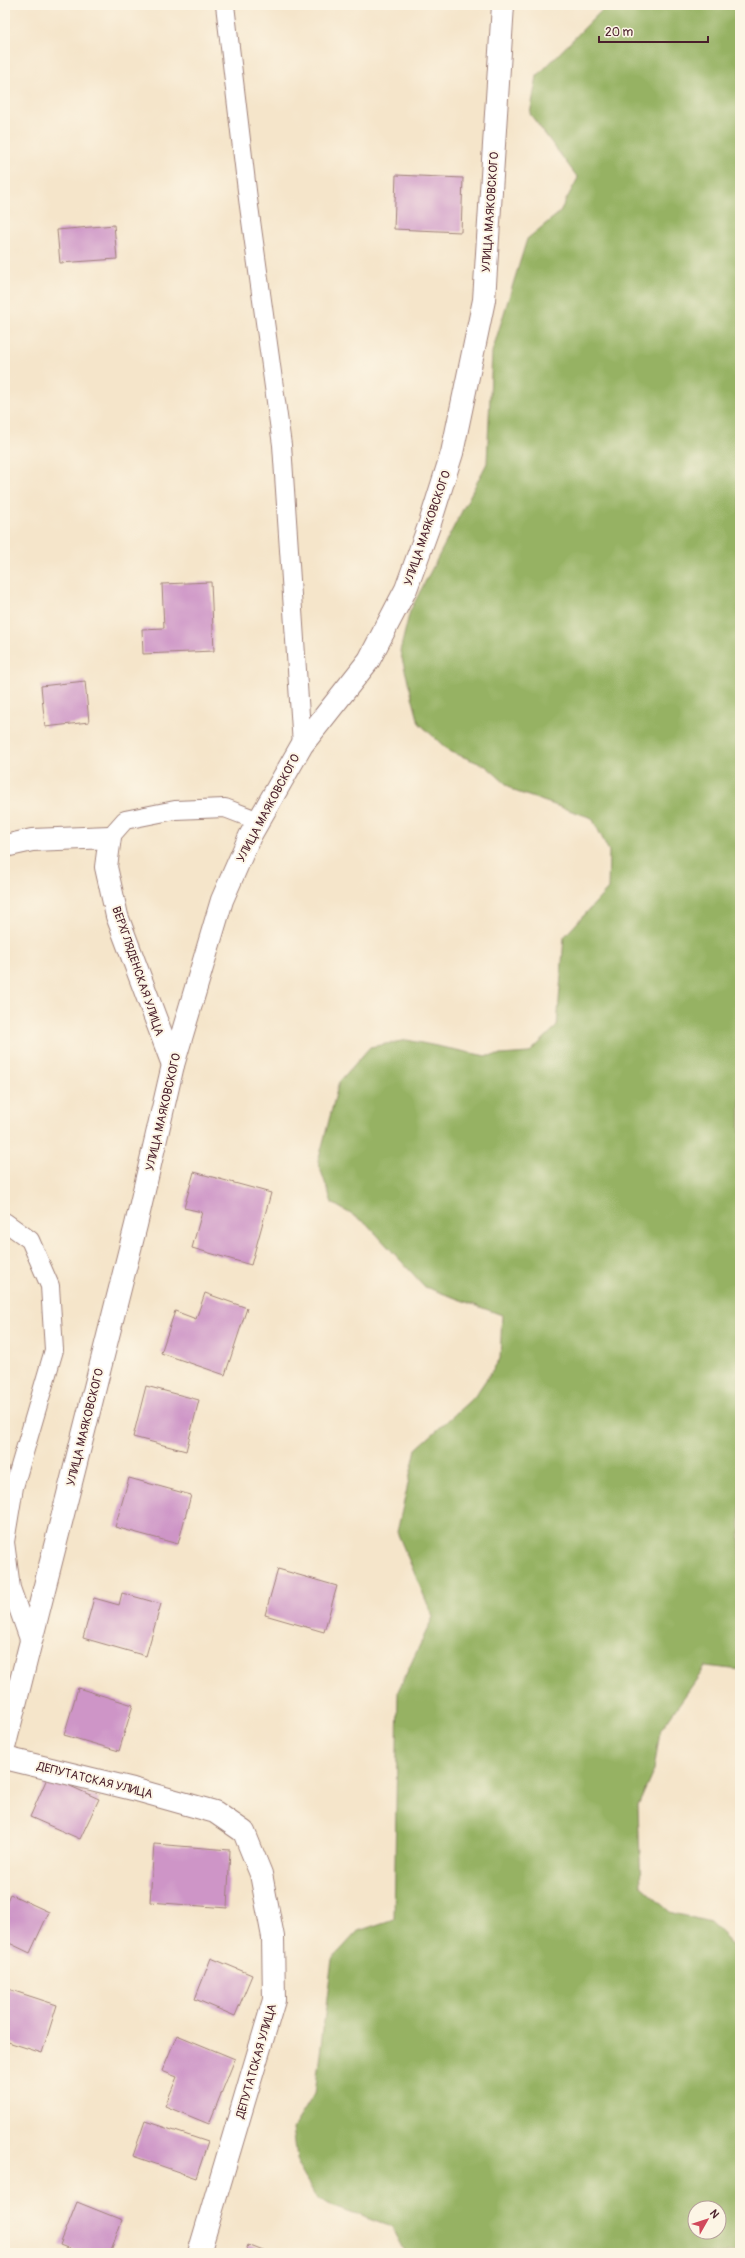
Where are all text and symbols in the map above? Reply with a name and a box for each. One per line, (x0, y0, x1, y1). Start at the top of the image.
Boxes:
scale bar (599, 18, 708, 44)
text: 20 m (605, 25, 634, 40)
street label: УЛИЦА МАЯКОВСКОГО (479, 151, 502, 273)
street label: УЛИЦА МАЯКОВСКОГО (401, 468, 454, 588)
street label: УЛИЦА МАЯКОВСКОГО (234, 751, 304, 865)
street label: ВЕРХГЛЯДЕНСКАЯ УЛИЦА (108, 904, 167, 1038)
street label: УЛИЦА МАЯКОВСКОГО (143, 1051, 184, 1173)
street label: УЛИЦА МАЯКОВСКОГО (64, 1366, 107, 1487)
street label: ДЕПУТАТСКАЯ УЛИЦА (35, 1759, 154, 1802)
street label: ДЕПУТАТСКАЯ УЛИЦА (233, 2002, 280, 2121)
north arrow (687, 2200, 727, 2240)
text: N (707, 2207, 722, 2221)

